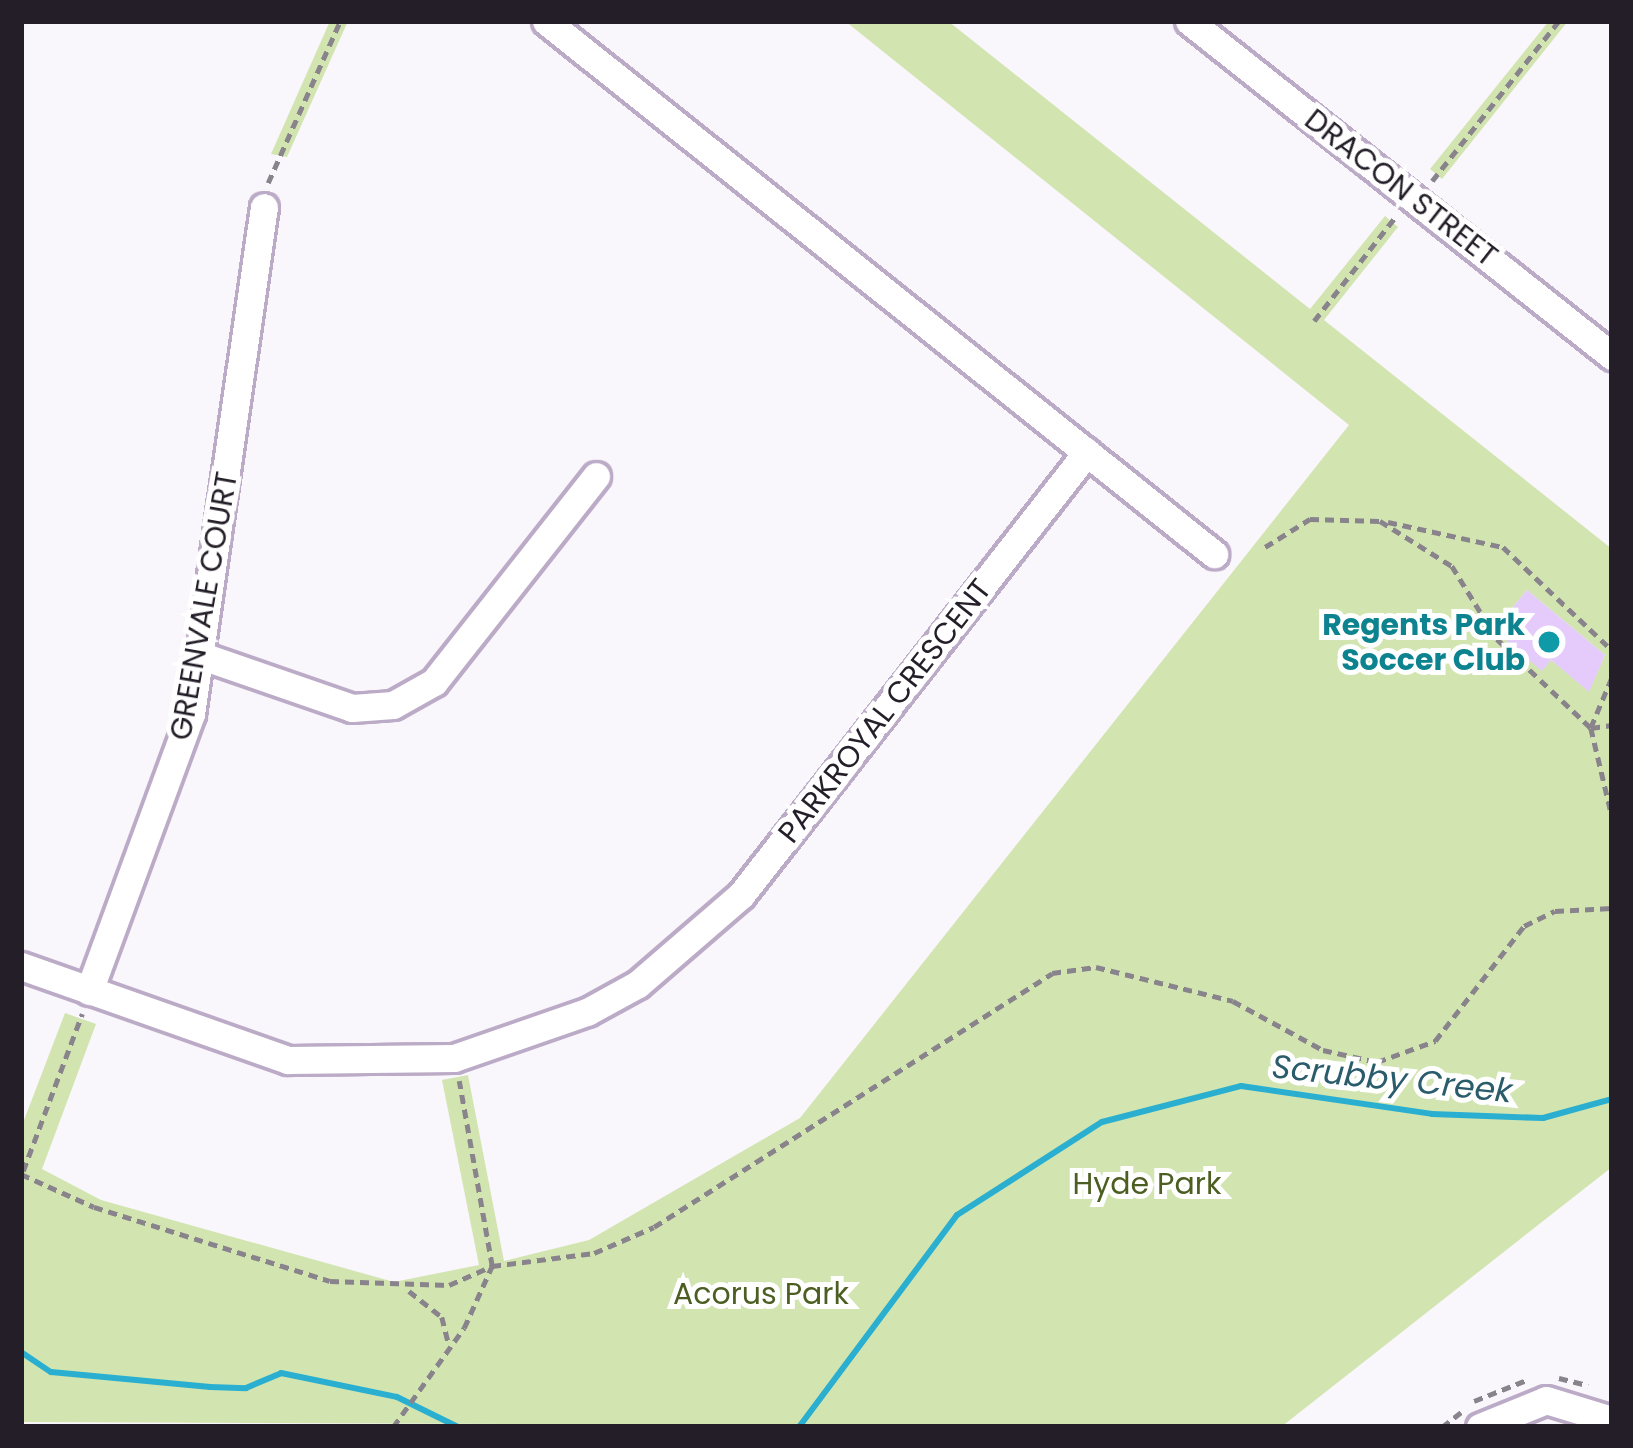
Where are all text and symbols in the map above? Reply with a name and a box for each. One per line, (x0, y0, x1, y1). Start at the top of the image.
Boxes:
street label: DRACON STREET (1297, 102, 1505, 274)
street label: GREENVALE COURT (163, 469, 245, 743)
street label: PARKROYAL CRESCENT (771, 572, 999, 850)
place label: Regents Park Soccer Club (1322, 607, 1525, 678)
marker: Regents Park Soccer Club (1536, 629, 1562, 655)
water label: Scrubby Creek (1270, 1047, 1514, 1111)
park label: Hyde Park (1073, 1166, 1221, 1202)
park label: Acorus Park (673, 1276, 849, 1312)

